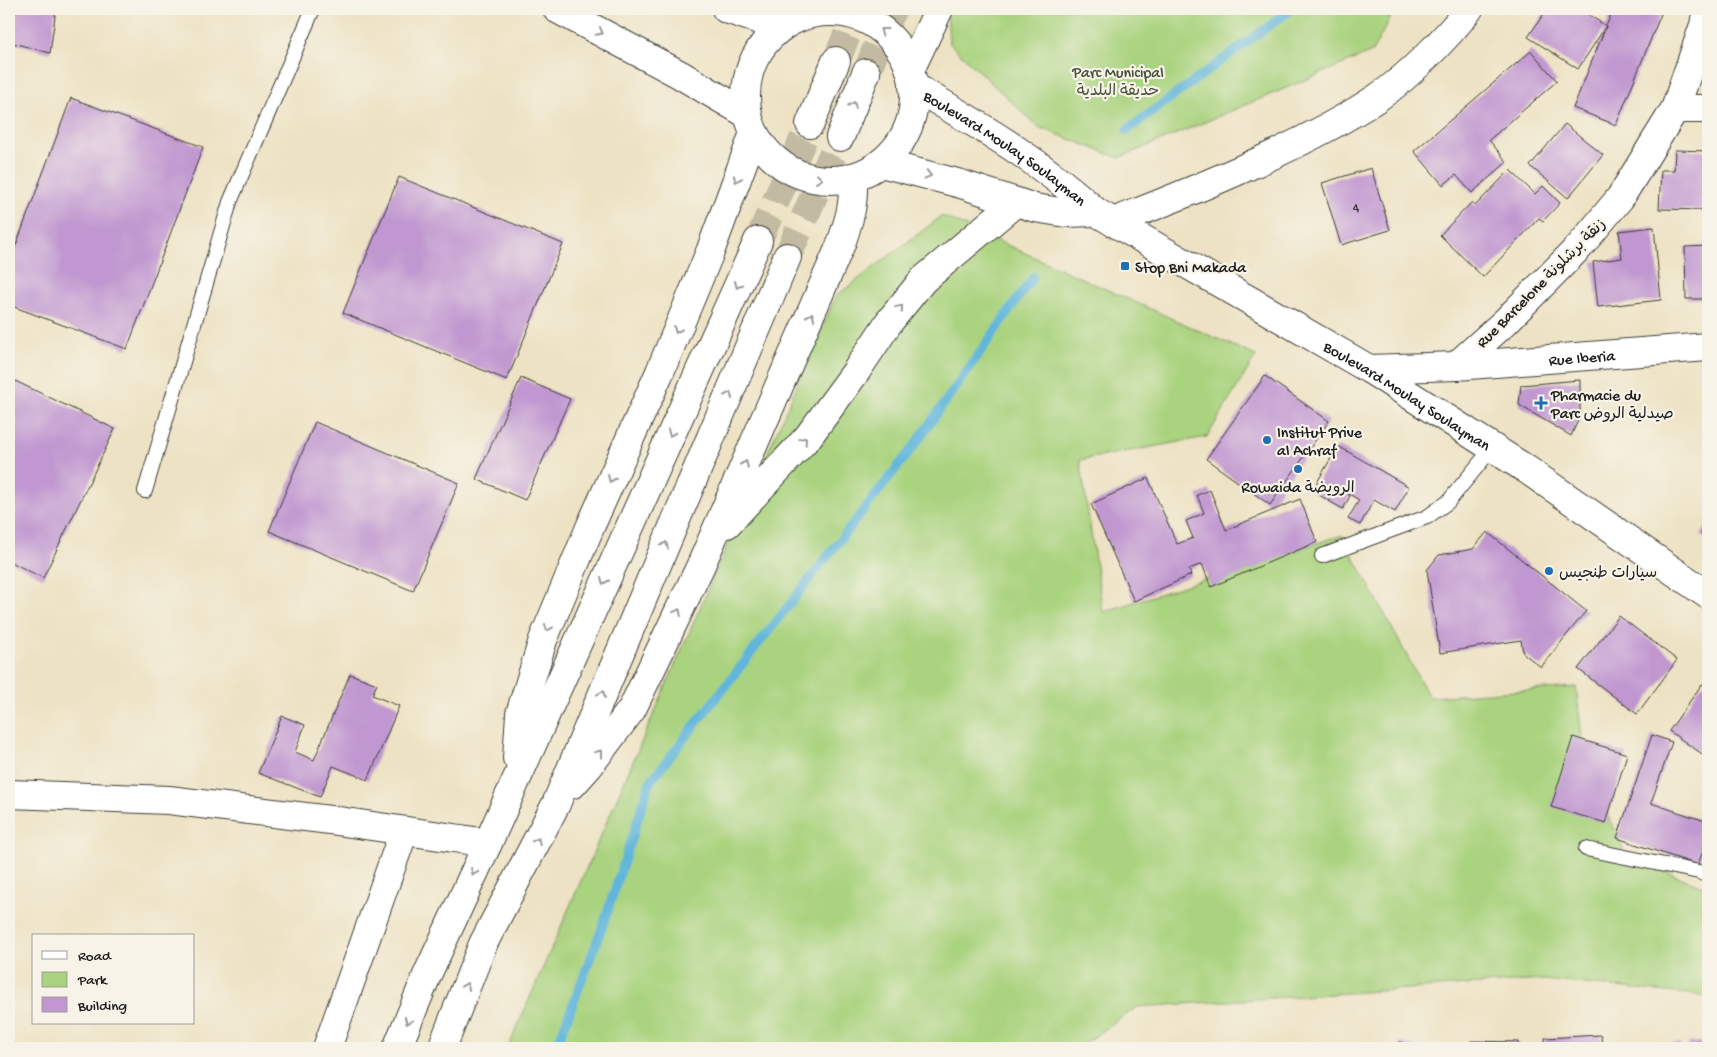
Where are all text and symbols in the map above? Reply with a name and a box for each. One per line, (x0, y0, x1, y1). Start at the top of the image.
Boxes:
one-way arrow (595, 25, 604, 35)
one-way arrow (880, 29, 889, 37)
park label: Parc Municipal حديقة البلدية (1071, 65, 1164, 102)
street label: Boulevard Moulay Soulayman (918, 88, 1089, 212)
one-way arrow (847, 101, 857, 110)
one-way arrow (923, 169, 932, 180)
one-way arrow (816, 173, 824, 184)
one-way arrow (733, 174, 743, 183)
house number: 4 (1353, 200, 1360, 217)
street label: Rue Barcelone زنقة برشلونة (1473, 215, 1611, 353)
marker: Stop Bni Makada (1119, 260, 1131, 272)
place label: Stop Bni Makada (1135, 260, 1247, 279)
one-way arrow (734, 280, 745, 289)
one-way arrow (895, 305, 904, 314)
one-way arrow (804, 312, 815, 321)
one-way arrow (673, 325, 684, 334)
street label: Boulevard Moulay Soulayman (1318, 338, 1493, 457)
street label: Rue Iberia (1548, 348, 1617, 372)
place label: Pharmacie du Parc صيدلية الروض (1550, 388, 1674, 425)
one-way arrow (722, 391, 733, 400)
marker: Pharmacie du Parc صيدلية الروض (1535, 397, 1547, 409)
place label: Institut Prive al Achraf (1277, 425, 1363, 462)
one-way arrow (667, 428, 678, 437)
marker: Institut Prive al Achraf (1261, 434, 1273, 446)
one-way arrow (799, 436, 808, 445)
one-way arrow (739, 460, 750, 469)
marker: Rowaida الرويضة (1292, 463, 1304, 475)
one-way arrow (607, 474, 618, 483)
place label: Rowaida الرويضة (1241, 479, 1355, 499)
one-way arrow (659, 541, 670, 550)
marker: سيارات طنجيس (1543, 565, 1555, 577)
place label: سيارات طنجيس (1559, 565, 1657, 584)
one-way arrow (600, 576, 611, 585)
one-way arrow (672, 608, 682, 617)
one-way arrow (543, 623, 554, 632)
one-way arrow (596, 690, 607, 699)
one-way arrow (593, 750, 601, 759)
one-way arrow (531, 837, 541, 846)
one-way arrow (470, 867, 480, 876)
legend (32, 934, 195, 1024)
text: Road (78, 948, 112, 966)
text: Park (77, 972, 108, 990)
one-way arrow (460, 983, 470, 991)
text: Building (77, 998, 127, 1016)
one-way arrow (404, 1016, 414, 1025)

